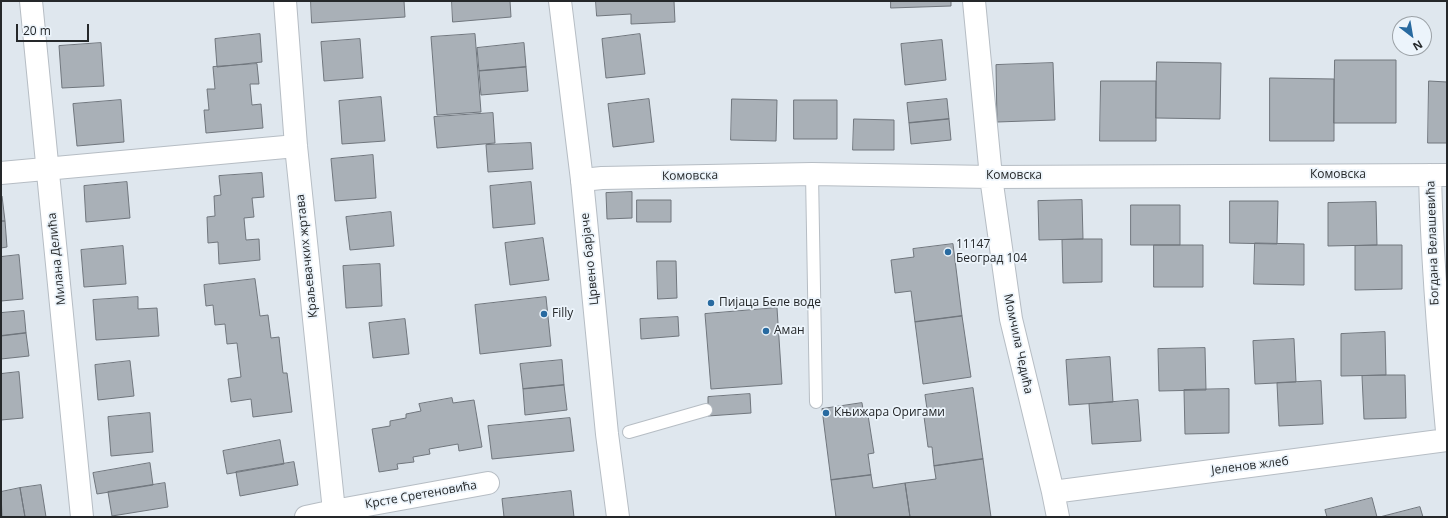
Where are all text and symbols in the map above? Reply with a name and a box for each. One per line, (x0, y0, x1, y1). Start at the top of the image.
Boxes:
scale bar (18, 16, 91, 42)
north arrow (1392, 16, 1432, 56)
text: 20 m (23, 22, 51, 39)
text: N (1410, 37, 1426, 55)
street label: Комовска (662, 168, 718, 184)
street label: Комовска (1310, 168, 1366, 182)
street label: Комовска (986, 169, 1042, 183)
street label: Богдана Велашевића (1424, 180, 1442, 306)
street label: Краљевачких жртава (293, 193, 321, 319)
street label: Милана Делића (45, 212, 69, 306)
street label: Црвено барјаче (578, 212, 602, 306)
place label: 11147 Београд 104 (956, 238, 1027, 266)
marker: 11147 Београд 104 (943, 247, 953, 257)
street label: Момчила Чедића (1000, 293, 1036, 395)
place label: Пијаца Беле воде (719, 296, 821, 310)
marker: Пијаца Беле воде (706, 298, 716, 308)
place label: Filly (552, 307, 573, 321)
marker: Filly (539, 309, 549, 319)
place label: Аман (774, 324, 805, 338)
marker: Аман (761, 326, 771, 336)
place label: Књижара Оригами (834, 406, 945, 420)
marker: Књижара Оригами (821, 408, 831, 418)
street label: Јеленов жлеб (1210, 454, 1290, 478)
street label: Крсте Сретеновића (364, 478, 478, 512)

